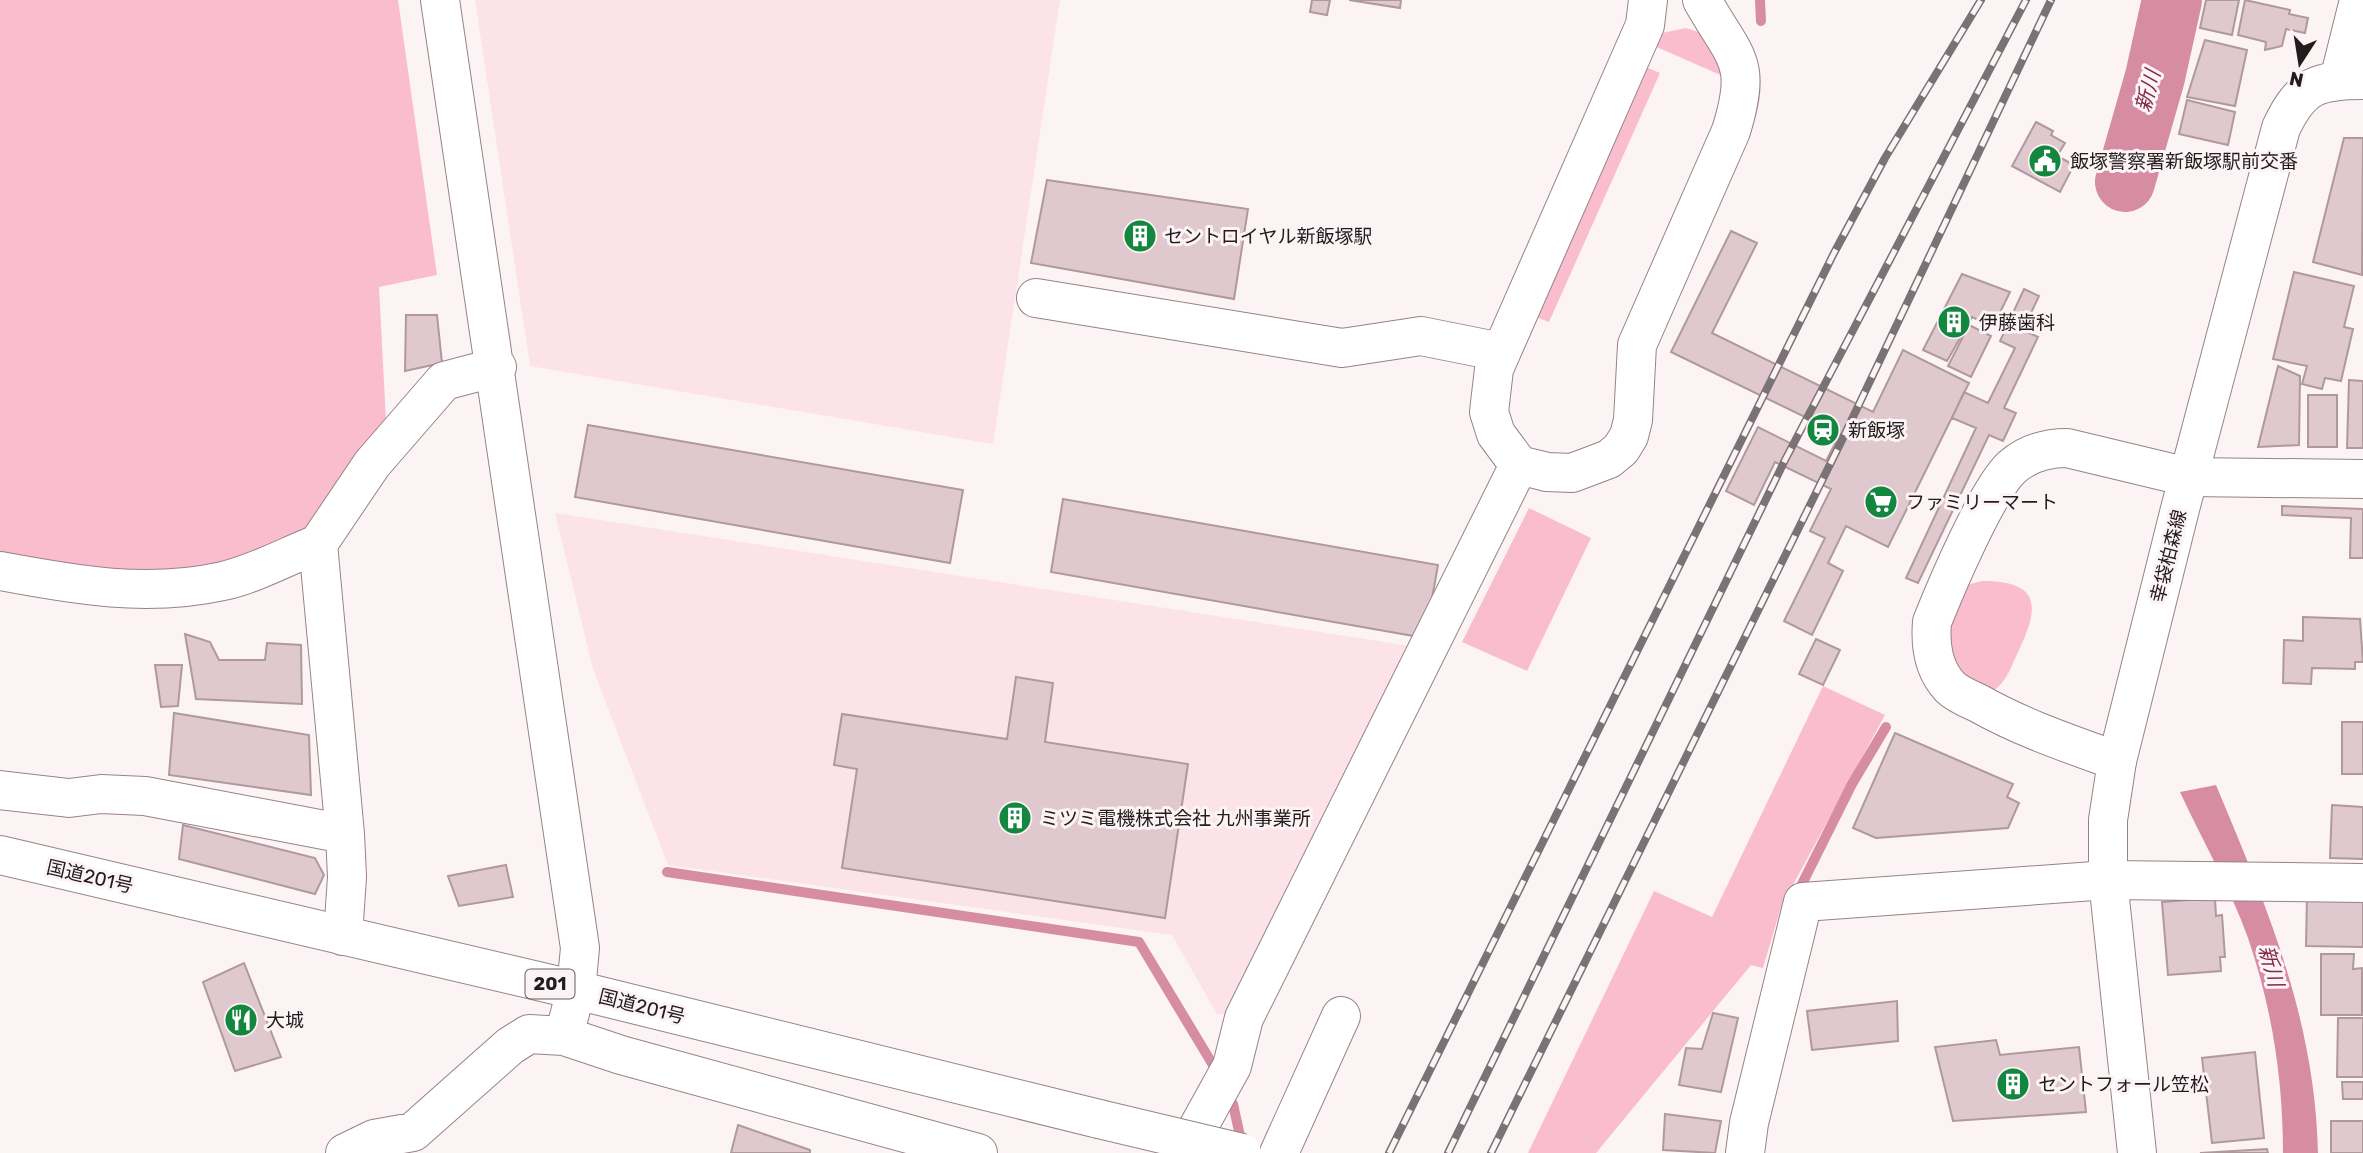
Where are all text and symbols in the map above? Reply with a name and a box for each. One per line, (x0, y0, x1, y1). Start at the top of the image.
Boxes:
north arrow (2265, 28, 2335, 98)
water label: 新川 (2130, 65, 2166, 114)
text: N (2287, 66, 2306, 92)
public building icon: 飯塚警察署新飯塚駅前交番 (2026, 142, 2064, 180)
place label: 飯塚警察署新飯塚駅前交番 (2070, 150, 2298, 173)
building icon: セントロイヤル新飯塚駅 (1121, 217, 1159, 255)
place label: セントロイヤル新飯塚駅 (1164, 225, 1372, 248)
building icon: 伊藤歯科 (1935, 303, 1973, 341)
place label: 伊藤歯科 (1979, 311, 2055, 334)
station icon: 新飯塚 (1804, 411, 1842, 449)
place label: 新飯塚 (1848, 419, 1905, 442)
supermarket icon: ファミリーマート (1862, 483, 1900, 521)
place label: ファミリーマート (1906, 491, 2058, 514)
street label: 幸袋柏森線 (2146, 507, 2191, 605)
building icon: ミツミ電機株式会社 九州事業所 (996, 799, 1034, 837)
place label: ミツミ電機株式会社 九州事業所 (1040, 807, 1311, 830)
street label: 国道201号 (44, 855, 136, 898)
water label: 新川 (2254, 942, 2290, 991)
road number: 201 (526, 970, 574, 999)
street label: 国道201号 (596, 985, 688, 1028)
restaurant icon: 大城 (222, 1001, 260, 1039)
place label: 大城 (266, 1009, 304, 1032)
building icon: セントフォール笠松 (1994, 1065, 2032, 1103)
place label: セントフォール笠松 (2038, 1073, 2209, 1096)

